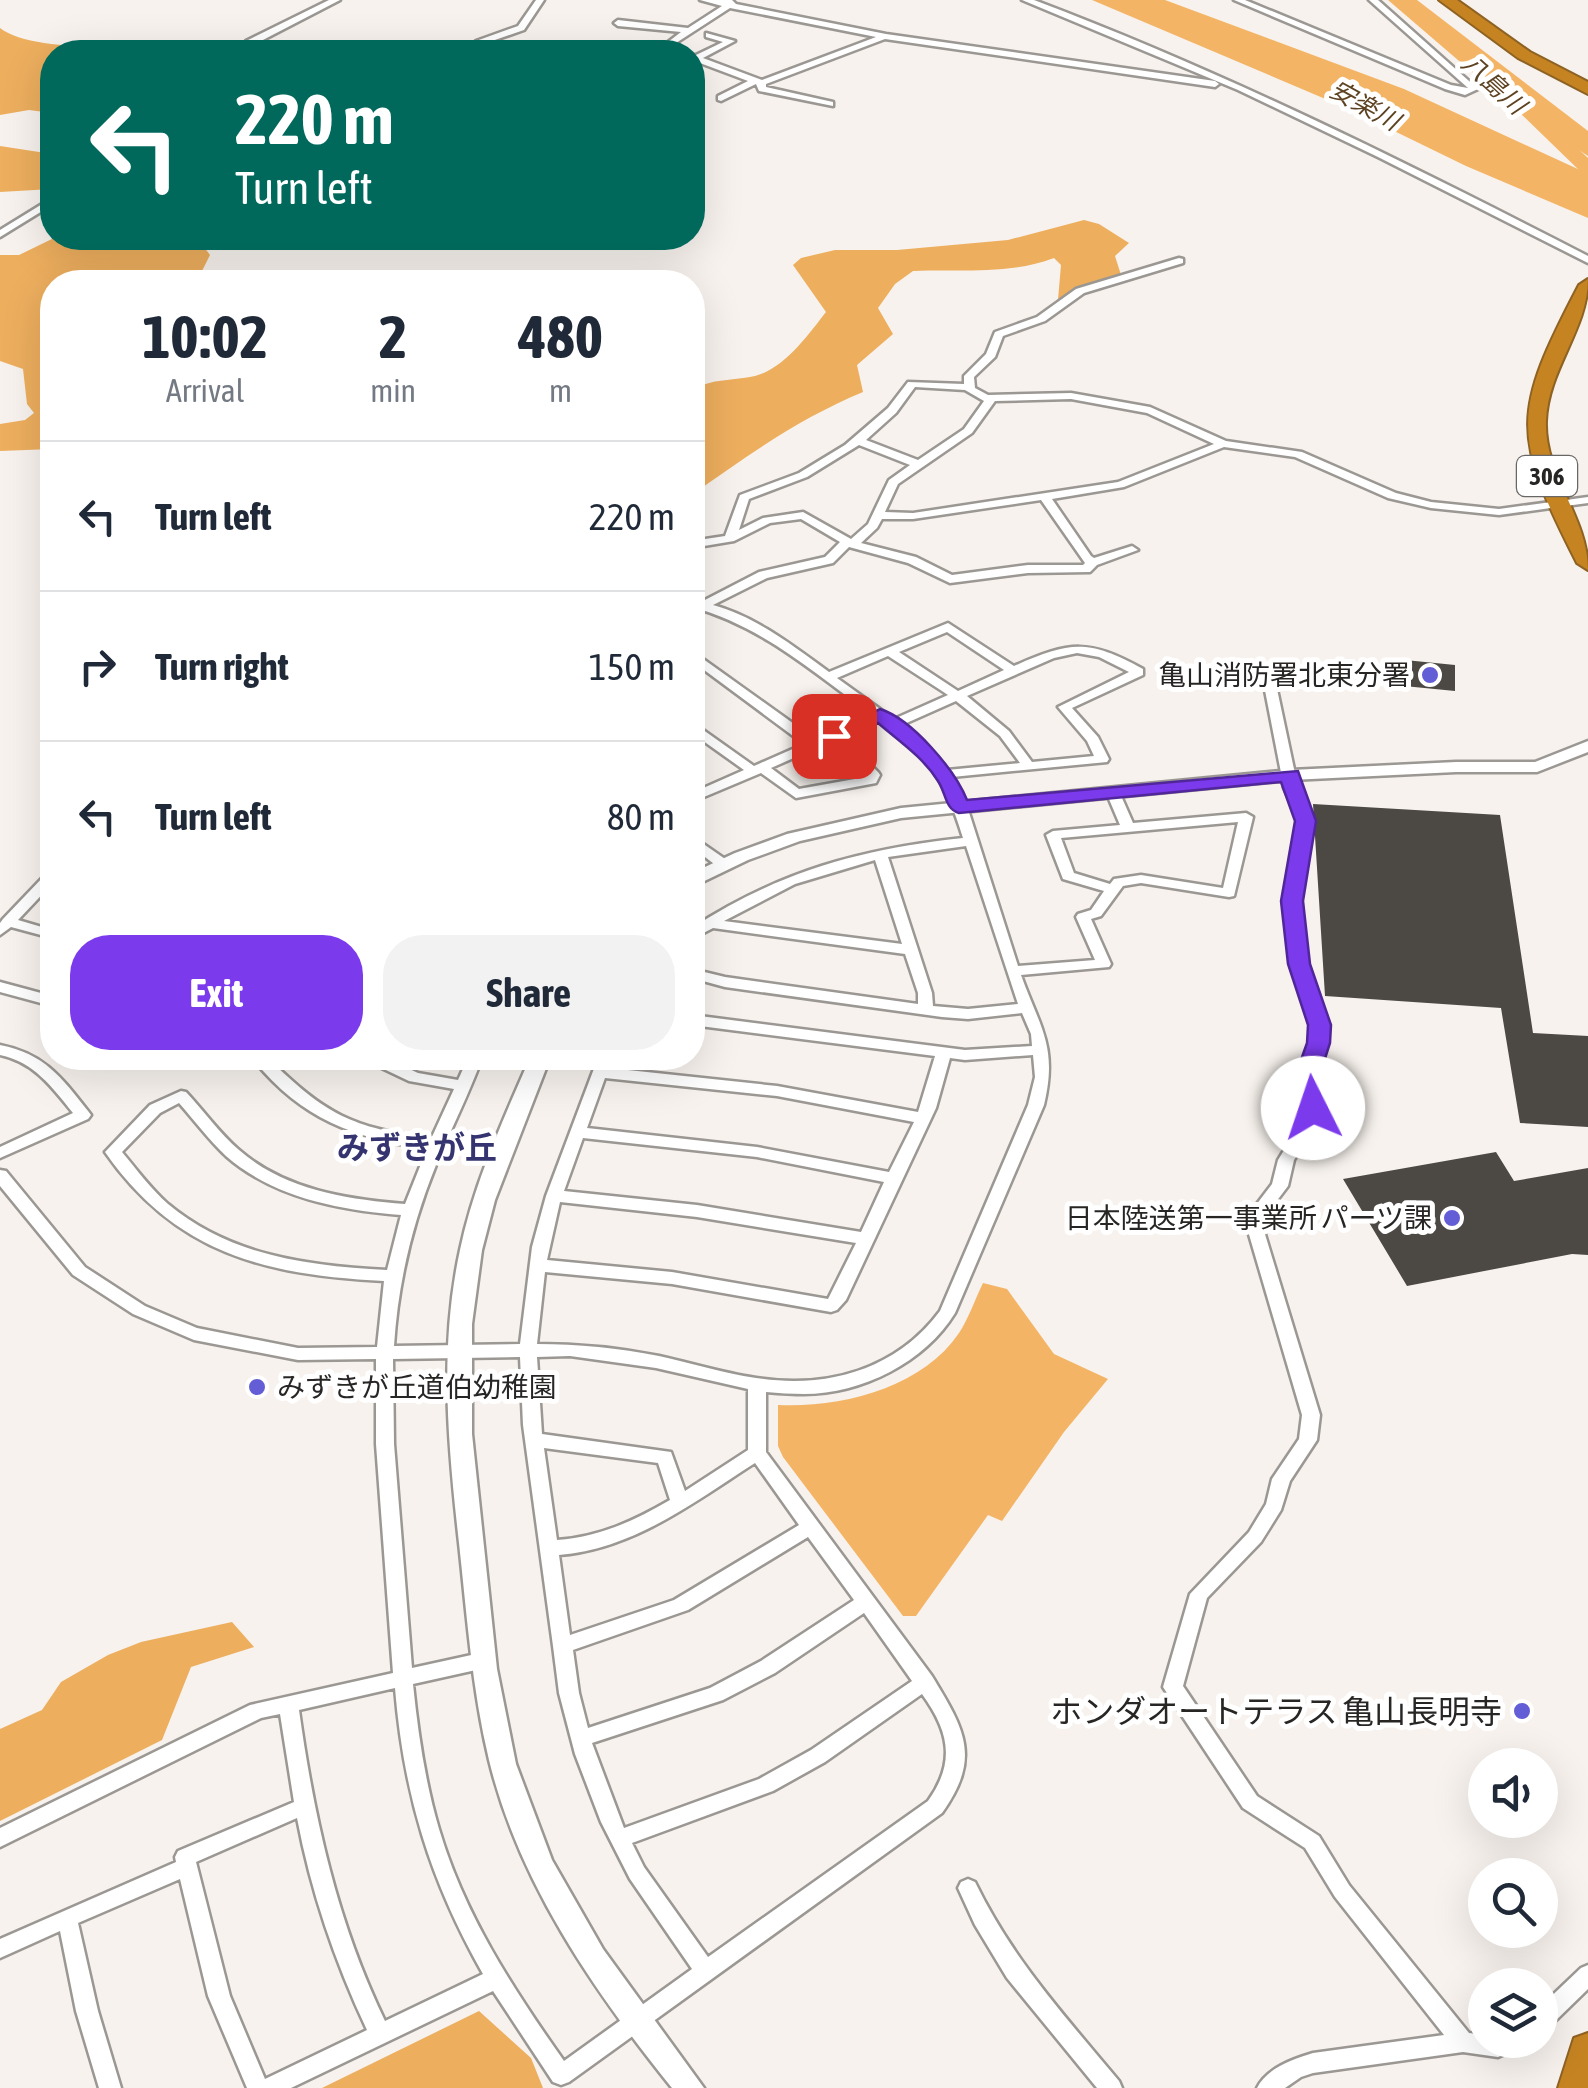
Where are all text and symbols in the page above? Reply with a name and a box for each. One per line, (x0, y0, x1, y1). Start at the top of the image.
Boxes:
water label: 八島川 (1457, 48, 1533, 121)
water label: 安楽川 (1325, 75, 1407, 137)
text: 220 m (235, 79, 394, 159)
icon: left (70, 80, 200, 210)
text: Turn left (235, 162, 373, 214)
text: 10:02 (142, 302, 268, 371)
text: 2 (379, 302, 407, 371)
text: 480 (518, 302, 603, 371)
text: Arrival (166, 372, 244, 409)
text: min (370, 372, 416, 409)
text: m (549, 372, 572, 409)
road number: 306 (1517, 456, 1577, 496)
icon: left (70, 489, 125, 544)
text: Turn left (155, 495, 271, 538)
text: 220 m (589, 495, 675, 538)
icon: right (70, 639, 125, 694)
text: Turn right (155, 645, 289, 688)
text: 150 m (589, 645, 675, 688)
place label: 亀山消防署北東分署 (1158, 659, 1410, 691)
marker: 亀山消防署北東分署 (1419, 664, 1441, 686)
pin (792, 694, 877, 779)
icon: arrive (807, 709, 862, 764)
icon: left (70, 789, 125, 844)
text: Turn left (155, 795, 271, 838)
text: 80 m (607, 795, 675, 838)
button: Exit (70, 935, 363, 1050)
button: Share (383, 935, 675, 1050)
position arrow (1261, 1056, 1365, 1160)
district label: みずきが丘 (337, 1129, 497, 1166)
place label: 日本陸送第一事業所 パーツ課 (1065, 1202, 1432, 1234)
marker: 日本陸送第一事業所 パーツ課 (1441, 1207, 1463, 1229)
place label: みずきが丘道伯幼稚園 (277, 1371, 557, 1403)
marker: みずきが丘道伯幼稚園 (246, 1376, 268, 1398)
place label: ホンダオートテラス 亀山長明寺 (1050, 1693, 1502, 1730)
marker: ホンダオートテラス 亀山長明寺 (1511, 1700, 1533, 1722)
map controls (1468, 1748, 1558, 2058)
button: sound (1468, 1748, 1558, 1838)
button: search (1468, 1858, 1558, 1948)
button: layers (1468, 1968, 1558, 2058)

